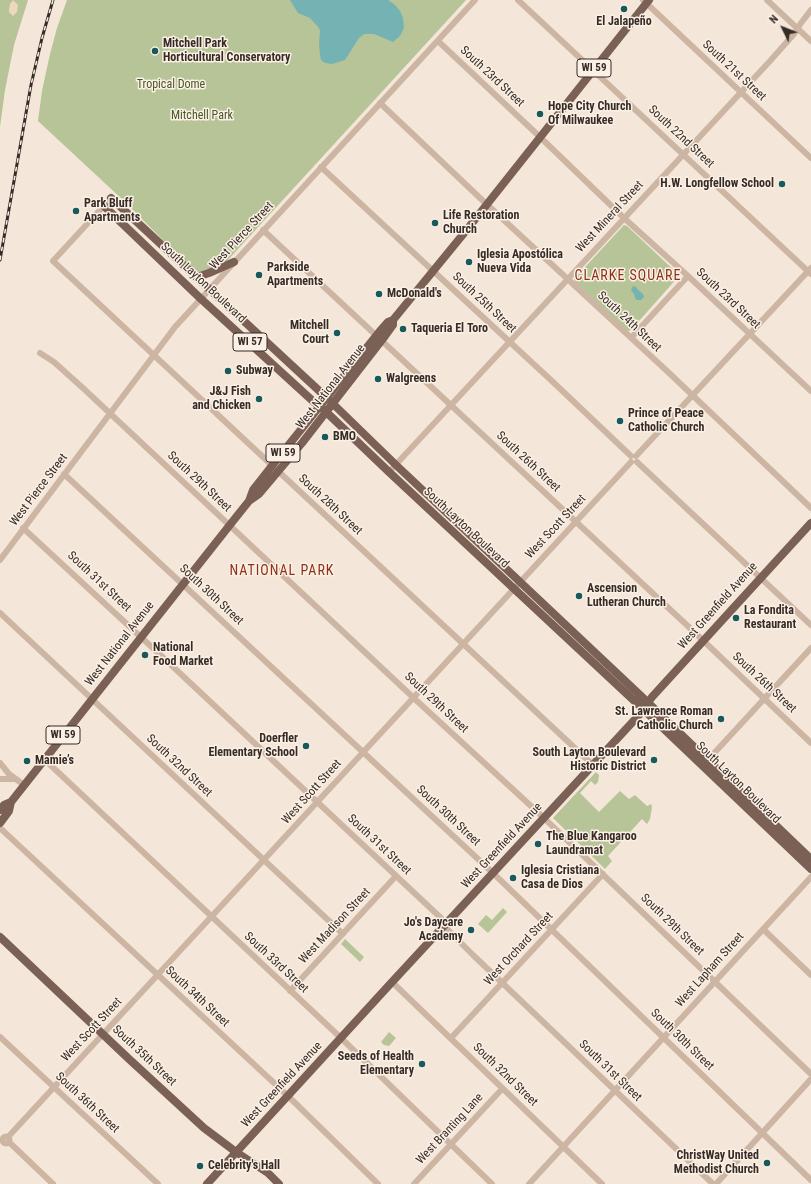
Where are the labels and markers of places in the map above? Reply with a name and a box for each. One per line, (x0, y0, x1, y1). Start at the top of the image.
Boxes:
marker: El Jalapeño (619, 4, 629, 14)
place label: El Jalapeño (596, 15, 652, 29)
place label: Mitchell Park Horticultural Conservatory (163, 37, 290, 65)
marker: Mitchell Park Horticultural Conservatory (150, 46, 160, 56)
place label: Hope City Church Of Milwaukee (548, 100, 631, 128)
marker: Hope City Church Of Milwaukee (535, 109, 545, 119)
place label: H.W. Longfellow School (660, 177, 774, 191)
marker: H.W. Longfellow School (777, 179, 787, 189)
place label: Park Bluff Apartments (84, 197, 140, 225)
marker: Park Bluff Apartments (71, 206, 81, 216)
place label: Life Restoration Church (443, 209, 519, 237)
marker: Life Restoration Church (430, 218, 440, 228)
place label: Iglesia Apostólica Nueva Vida (477, 248, 563, 276)
marker: Iglesia Apostólica Nueva Vida (464, 257, 474, 267)
place label: Parkside Apartments (267, 261, 323, 289)
marker: Parkside Apartments (254, 270, 264, 280)
place label: McDonald's (387, 287, 442, 301)
marker: McDonald's (374, 289, 384, 299)
place label: Mitchell Court (290, 319, 329, 347)
place label: Taqueria El Toro (411, 322, 488, 336)
marker: Taqueria El Toro (398, 324, 408, 334)
marker: Mitchell Court (332, 328, 342, 338)
place label: Subway (236, 364, 273, 378)
marker: Subway (223, 366, 233, 376)
place label: Walgreens (386, 372, 436, 386)
marker: Walgreens (373, 374, 383, 384)
place label: J&J Fish and Chicken (192, 385, 251, 413)
marker: J&J Fish and Chicken (254, 394, 264, 404)
place label: Prince of Peace Catholic Church (628, 407, 704, 435)
marker: Prince of Peace Catholic Church (615, 416, 625, 426)
place label: BMO (333, 430, 356, 444)
marker: BMO (320, 432, 330, 442)
place label: Ascension Lutheran Church (587, 582, 666, 610)
marker: Ascension Lutheran Church (574, 591, 584, 601)
place label: La Fondita Restaurant (744, 604, 796, 632)
marker: La Fondita Restaurant (731, 613, 741, 623)
place label: National Food Market (153, 641, 213, 669)
marker: National Food Market (140, 650, 150, 660)
place label: St. Lawrence Roman Catholic Church (615, 705, 713, 733)
marker: St. Lawrence Roman Catholic Church (716, 714, 726, 724)
place label: Doerfler Elementary School (208, 732, 298, 760)
marker: Doerfler Elementary School (301, 741, 311, 751)
place label: South Layton Boulevard Historic District (532, 746, 646, 774)
place label: Mamie’s (35, 754, 74, 768)
marker: South Layton Boulevard Historic District (649, 755, 659, 765)
marker: Mamie’s (22, 756, 32, 766)
place label: The Blue Kangaroo Laundramat (546, 830, 637, 858)
marker: The Blue Kangaroo Laundramat (533, 839, 543, 849)
place label: Iglesia Cristiana Casa de Dios (521, 864, 599, 892)
marker: Iglesia Cristiana Casa de Dios (508, 873, 518, 883)
place label: Jo's Daycare Academy (404, 916, 463, 944)
marker: Jo's Daycare Academy (466, 925, 476, 935)
place label: Seeds of Health Elementary (338, 1050, 414, 1078)
marker: Seeds of Health Elementary (417, 1059, 427, 1069)
place label: ChristWay United Methodist Church (674, 1149, 759, 1177)
marker: ChristWay United Methodist Church (762, 1158, 772, 1168)
place label: Celebrity's Hall (208, 1159, 280, 1173)
marker: Celebrity's Hall (195, 1161, 205, 1171)

